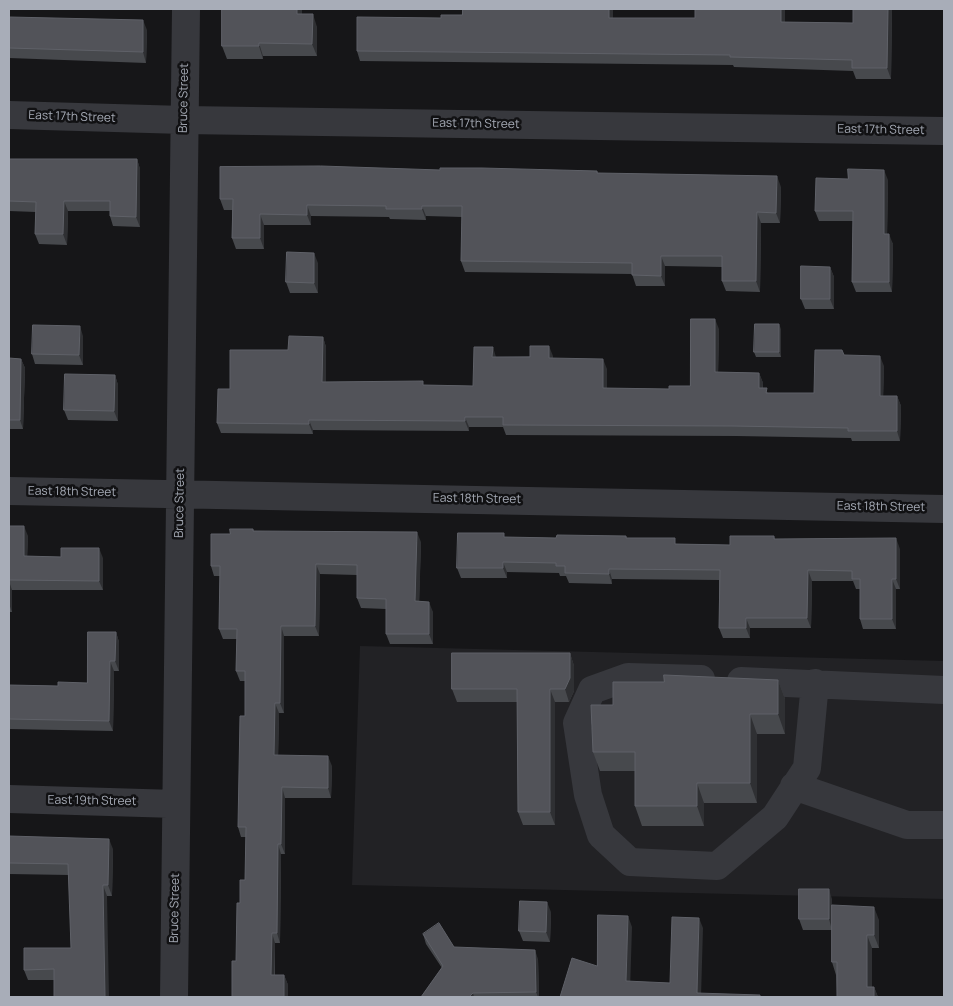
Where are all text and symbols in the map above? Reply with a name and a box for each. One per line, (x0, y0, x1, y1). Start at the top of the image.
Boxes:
street label: Bruce Street (176, 63, 192, 133)
street label: East 17th Street (28, 108, 116, 126)
street label: East 17th Street (432, 116, 520, 132)
street label: East 17th Street (837, 122, 925, 138)
street label: Bruce Street (172, 468, 188, 538)
street label: East 18th Street (28, 484, 116, 500)
street label: East 18th Street (433, 491, 521, 507)
street label: East 18th Street (837, 499, 925, 515)
street label: East 19th Street (48, 793, 136, 809)
street label: Bruce Street (167, 873, 183, 943)

